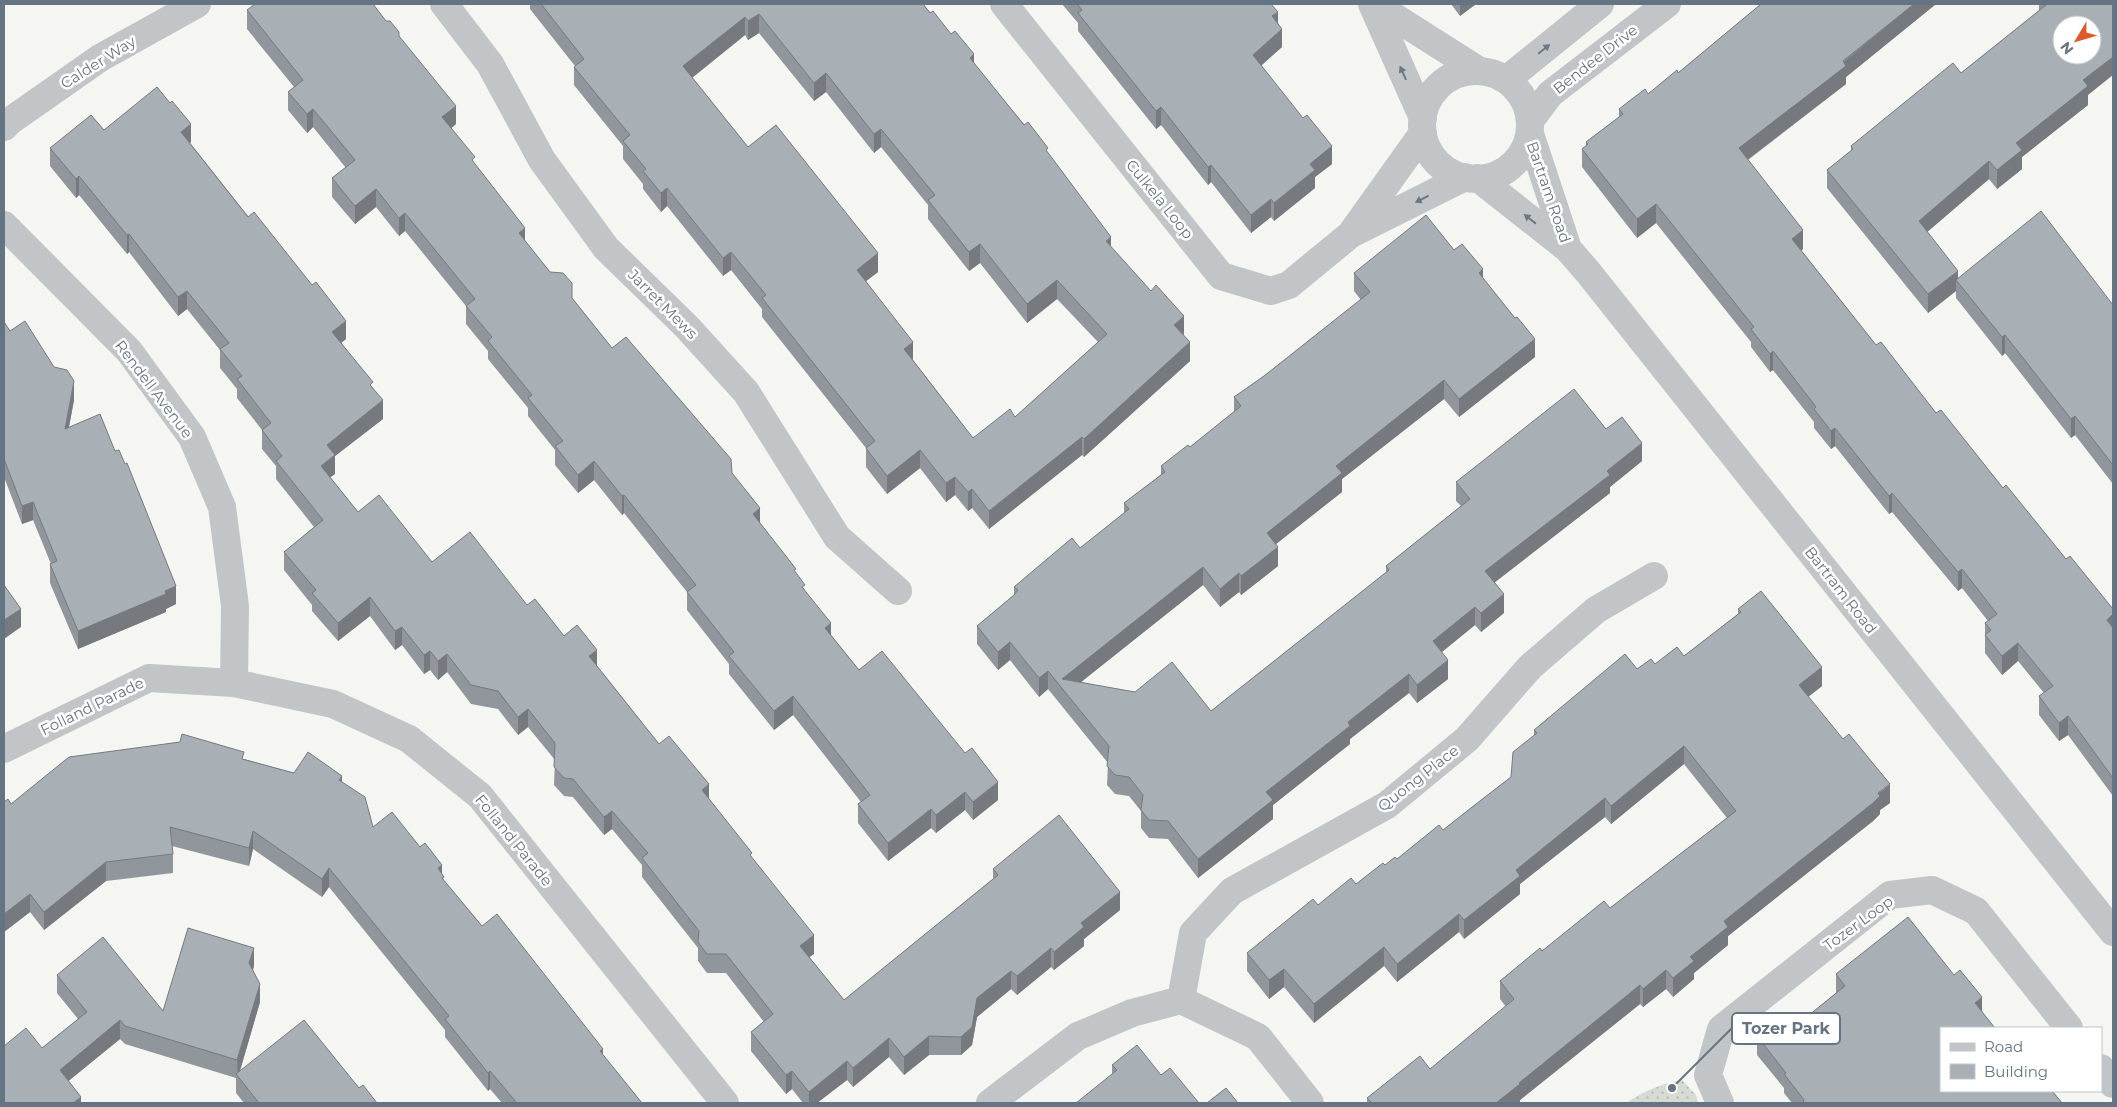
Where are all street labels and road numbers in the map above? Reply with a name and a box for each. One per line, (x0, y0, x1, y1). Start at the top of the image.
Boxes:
street label: Bendee Drive (1549, 20, 1641, 98)
street label: Calder Way (57, 31, 140, 93)
street label: Bartram Road (1523, 139, 1575, 245)
street label: Culkela Loop (1122, 155, 1198, 243)
street label: Jarret Mews (623, 264, 702, 343)
street label: Rendell Avenue (111, 336, 197, 442)
street label: Bartram Road (1801, 542, 1881, 638)
street label: Folland Parade (37, 673, 147, 739)
street label: Quong Place (1374, 741, 1462, 815)
street label: Folland Parade (471, 790, 557, 890)
street label: Tozer Loop (1820, 891, 1896, 955)

